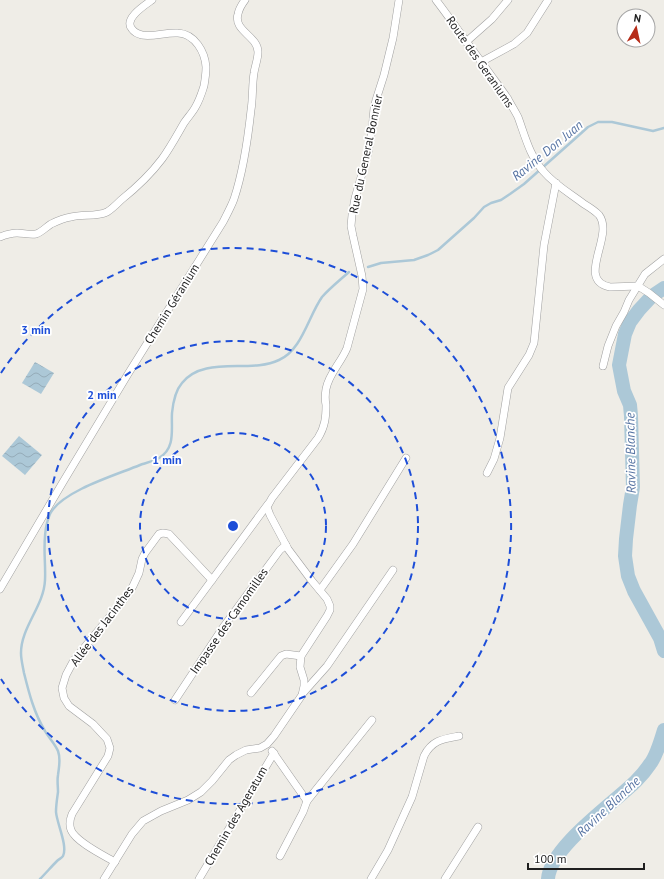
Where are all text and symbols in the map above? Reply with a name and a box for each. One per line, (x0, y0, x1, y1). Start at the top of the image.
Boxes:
north arrow (616, 8, 656, 48)
text: N (633, 11, 642, 26)
street label: Route des Geraniums (443, 13, 518, 110)
street label: Rue du General Bonnier (346, 93, 386, 215)
water label: Ravine Don Juan (508, 116, 587, 184)
street label: Chemin Géranium (141, 261, 202, 347)
text: 3 min (21, 322, 51, 337)
text: 2 min (87, 387, 117, 402)
water label: Ravine Blanche (621, 412, 640, 494)
text: 1 min (152, 452, 182, 467)
centre of rings (226, 519, 240, 533)
street label: Impasse des Camomilles (186, 565, 271, 677)
street label: Allée des Jacinthes (67, 583, 137, 669)
street label: Chemin des Ageratum (201, 763, 270, 868)
water label: Ravine Blanche (573, 773, 644, 840)
scale bar (528, 845, 644, 871)
text: 100 m (534, 851, 567, 866)

